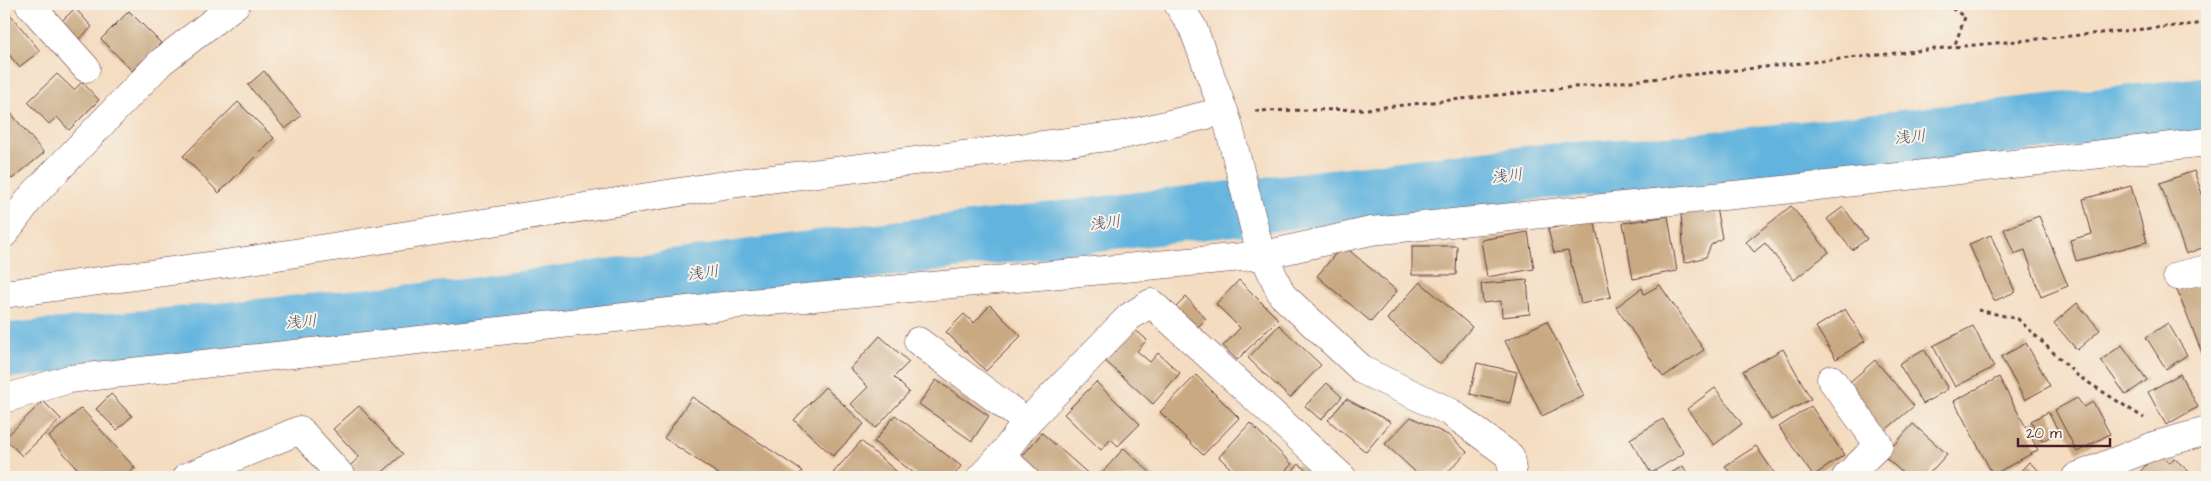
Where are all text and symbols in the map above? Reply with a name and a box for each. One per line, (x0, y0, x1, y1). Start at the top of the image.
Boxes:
water label: 浅川 (1893, 124, 1927, 150)
water label: 浅川 (1490, 163, 1524, 189)
water label: 浅川 (1088, 210, 1122, 236)
water label: 浅川 (686, 260, 720, 286)
water label: 浅川 (284, 310, 318, 334)
scale bar (2018, 416, 2111, 448)
text: 20 m (2026, 423, 2062, 444)

